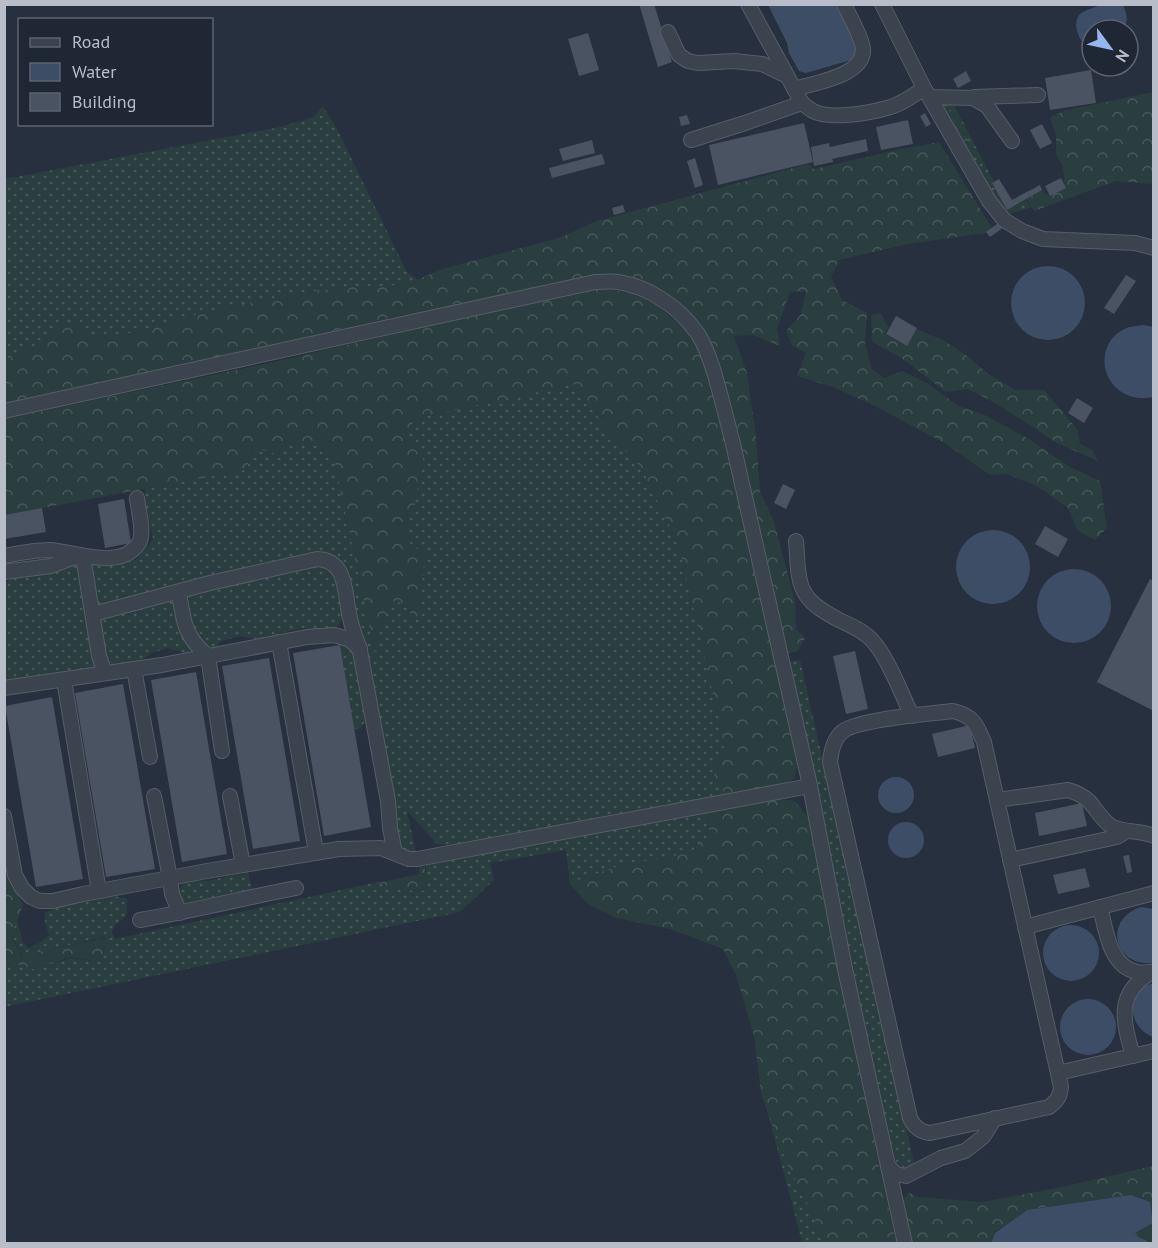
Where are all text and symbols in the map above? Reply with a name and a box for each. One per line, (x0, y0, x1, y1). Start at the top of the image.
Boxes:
legend (18, 18, 213, 126)
north arrow (1080, 18, 1140, 78)
text: Road (72, 30, 110, 53)
text: N (1111, 46, 1134, 66)
text: Water (72, 60, 116, 83)
text: Building (72, 90, 136, 113)

